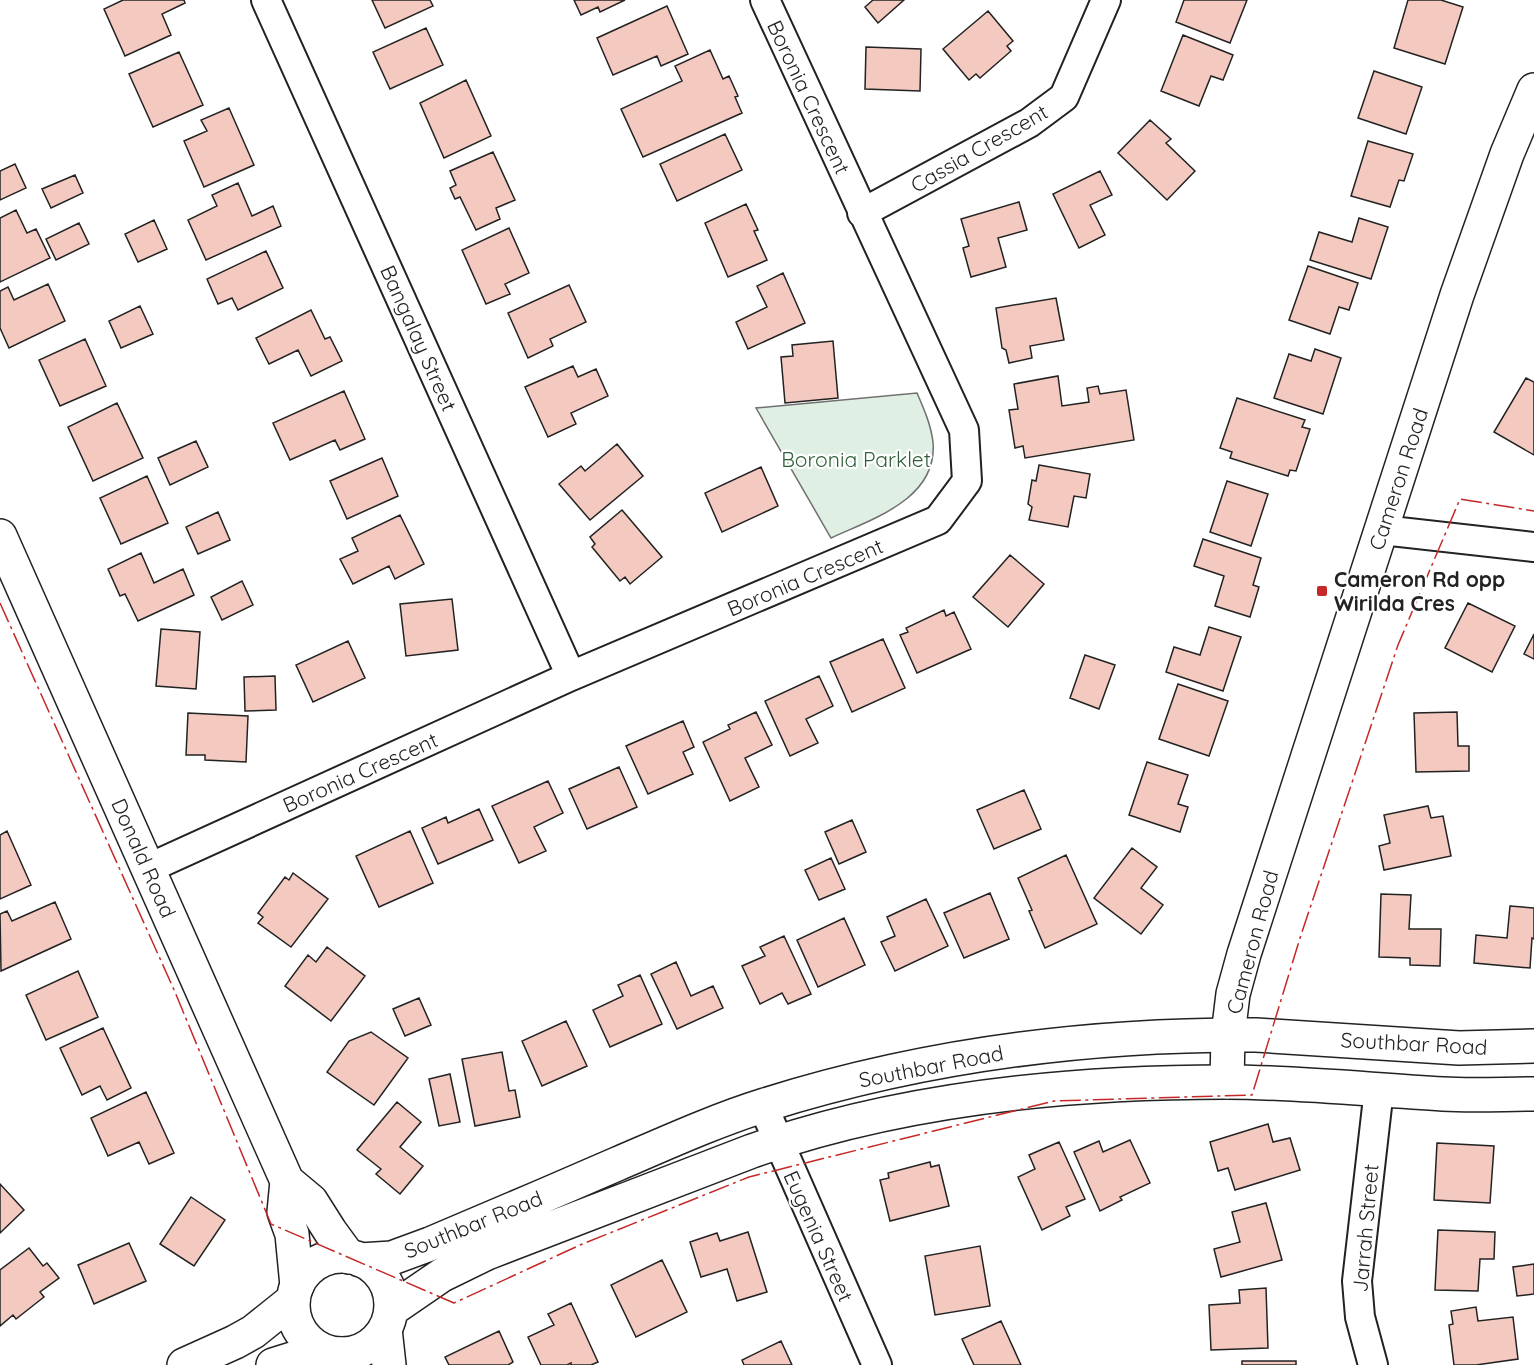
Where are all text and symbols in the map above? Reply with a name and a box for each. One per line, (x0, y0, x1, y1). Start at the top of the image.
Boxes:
street label: Boronia Crescent (762, 16, 856, 178)
street label: Cassia Crescent (906, 98, 1052, 198)
street label: Bangalay Street (375, 261, 463, 415)
street label: Cameron Road (1363, 405, 1433, 553)
park label: Boronia Parklet (781, 446, 931, 472)
street label: Boronia Crescent (723, 532, 887, 622)
place label: Cameron Rd opp Wirilda Cres (1334, 566, 1505, 616)
marker: Cameron Rd opp Wirilda Cres (1315, 584, 1329, 598)
street label: Boronia Crescent (279, 726, 441, 818)
street label: Donald Road (106, 794, 182, 922)
street label: Cameron Road (1220, 867, 1284, 1017)
street label: Southbar Road (1340, 1026, 1488, 1060)
street label: Southbar Road (856, 1039, 1006, 1093)
street label: Jarrah Street (1346, 1163, 1384, 1293)
street label: Eugenia Street (779, 1167, 859, 1305)
street label: Southbar Road (400, 1184, 546, 1264)

